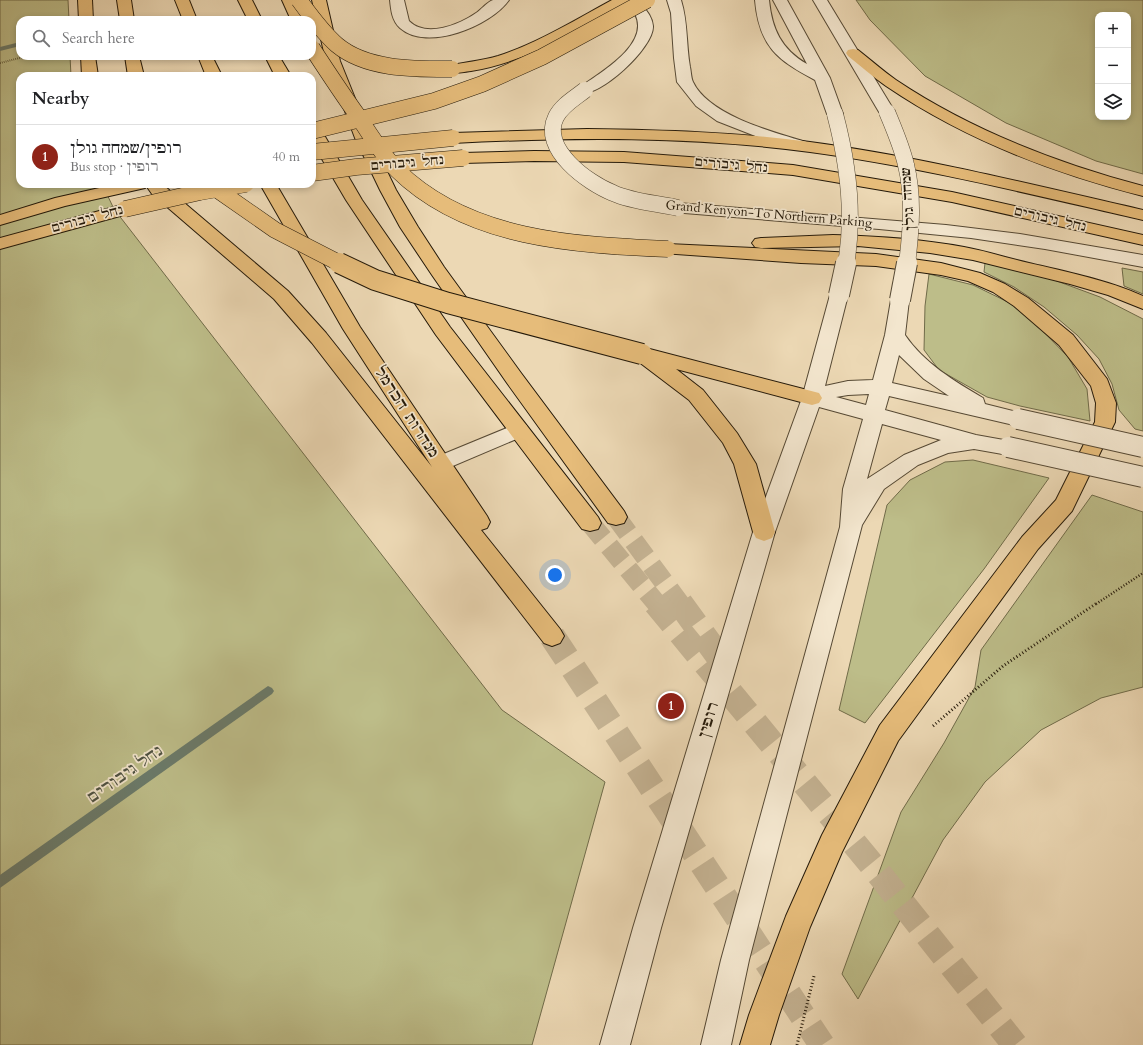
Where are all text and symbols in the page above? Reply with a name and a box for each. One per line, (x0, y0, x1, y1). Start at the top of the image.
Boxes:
map controls (1095, 12, 1131, 120)
button: + (1095, 12, 1131, 48)
search box (16, 16, 316, 60)
icon: search (30, 27, 52, 49)
text: Search here (62, 28, 135, 48)
button: − (1095, 48, 1131, 84)
button: layers (1095, 84, 1131, 120)
text: Nearby (32, 87, 89, 110)
text: רופין/שמחה גולן (70, 138, 182, 158)
text: 1 (42, 148, 48, 166)
text: 40 m (272, 148, 300, 166)
street label: נחל גיבורים (370, 151, 444, 175)
street label: נחל גיבורים (694, 153, 768, 177)
text: Bus stop · רופין (70, 158, 159, 176)
street label: שמחה גולן (897, 167, 919, 231)
street label: Grand Kenyon-To Northern Parking (665, 196, 874, 232)
street label: נחל גיבורים (49, 201, 125, 237)
street label: נחל גיבורים (1012, 202, 1088, 236)
street label: מנהרות הכרמל (370, 363, 444, 461)
your location (545, 565, 565, 585)
pin: 1 (658, 691, 684, 721)
street label: רופין (693, 699, 723, 741)
water label: נחל גיבורים (83, 740, 167, 808)

